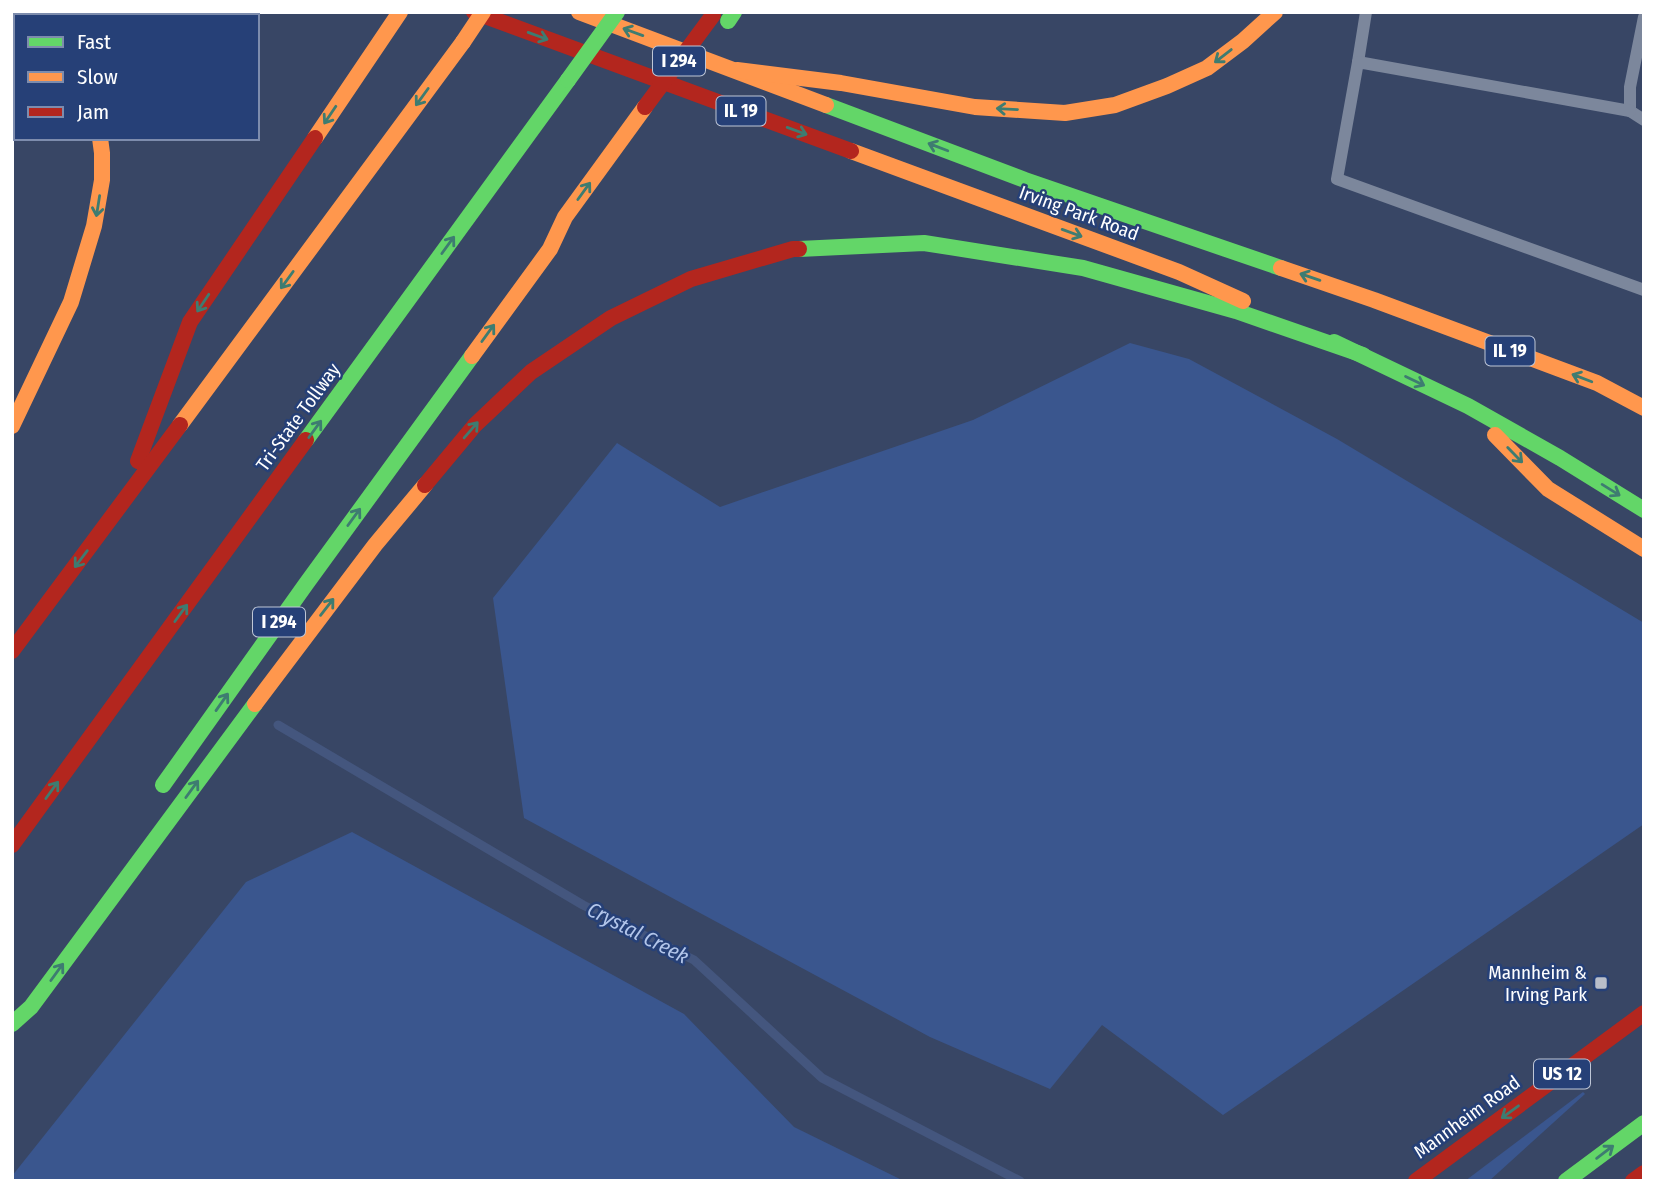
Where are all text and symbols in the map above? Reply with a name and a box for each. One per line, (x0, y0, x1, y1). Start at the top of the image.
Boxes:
legend (14, 14, 259, 140)
one-way arrow (623, 25, 645, 37)
text: Fast (77, 29, 111, 55)
one-way arrow (526, 31, 548, 43)
road number: I 294 (653, 46, 705, 76)
one-way arrow (1214, 49, 1233, 64)
text: Slow (77, 64, 118, 90)
one-way arrow (415, 87, 430, 105)
road number: IL 19 (716, 96, 766, 126)
text: Jam (77, 99, 109, 125)
one-way arrow (996, 103, 1019, 116)
one-way arrow (323, 105, 338, 124)
one-way arrow (786, 126, 808, 139)
one-way arrow (927, 140, 949, 152)
street label: Irving Park Road (1016, 181, 1142, 245)
one-way arrow (577, 182, 591, 201)
one-way arrow (91, 194, 104, 217)
one-way arrow (1060, 228, 1082, 240)
one-way arrow (441, 236, 456, 255)
one-way arrow (280, 270, 295, 289)
one-way arrow (1299, 270, 1321, 283)
one-way arrow (195, 293, 210, 312)
one-way arrow (481, 324, 496, 343)
road number: IL 19 (1486, 337, 1534, 366)
street label: Tri-State Tollway (251, 358, 345, 476)
one-way arrow (1572, 371, 1594, 383)
one-way arrow (1404, 374, 1425, 388)
one-way arrow (308, 420, 322, 439)
one-way arrow (463, 421, 479, 439)
one-way arrow (1507, 446, 1524, 463)
one-way arrow (1601, 483, 1621, 497)
one-way arrow (347, 508, 362, 527)
one-way arrow (73, 549, 88, 568)
one-way arrow (320, 598, 335, 616)
one-way arrow (174, 604, 188, 623)
road number: I 294 (253, 608, 305, 636)
one-way arrow (215, 693, 229, 712)
one-way arrow (184, 780, 199, 799)
one-way arrow (45, 781, 60, 800)
water label: Crystal Creek (583, 896, 693, 970)
place label: Mannheim & Irving Park (1488, 961, 1587, 1006)
one-way arrow (49, 963, 64, 982)
marker: Mannheim & Irving Park (1593, 975, 1609, 991)
road number: US 12 (1534, 1059, 1590, 1088)
street label: Mannheim Road (1409, 1071, 1525, 1163)
one-way arrow (1501, 1105, 1520, 1119)
one-way arrow (1595, 1145, 1614, 1159)

